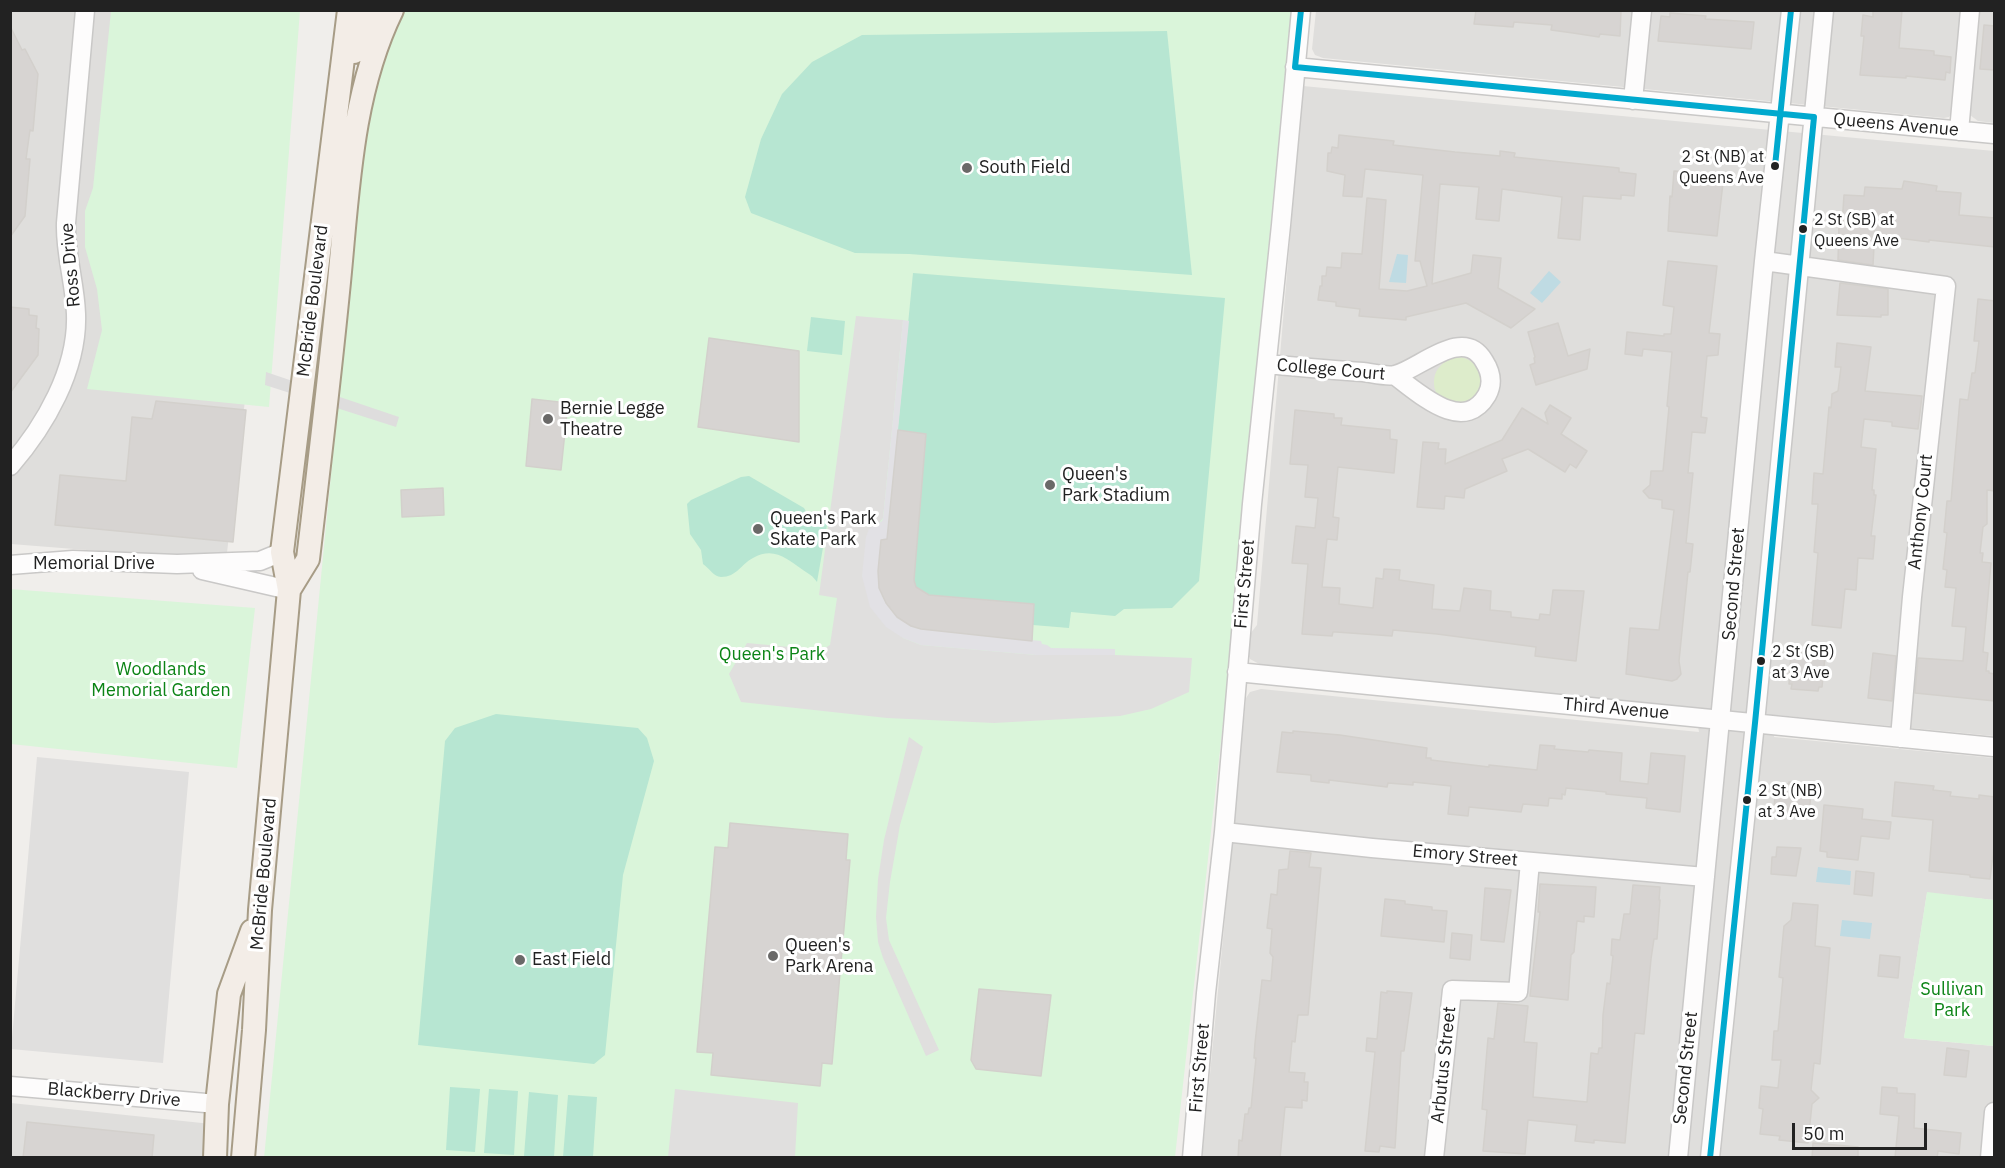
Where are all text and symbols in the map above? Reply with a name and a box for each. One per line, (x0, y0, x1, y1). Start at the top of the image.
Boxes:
street label: Queens Avenue (1832, 109, 1960, 141)
place label: 2 St (NB) at Queens Ave (1679, 147, 1764, 185)
place label: South Field (979, 157, 1070, 179)
marker: 2 St (NB) at Queens Ave (1769, 160, 1781, 172)
marker: South Field (960, 161, 974, 175)
place label: 2 St (SB) at Queens Ave (1814, 210, 1899, 248)
street label: Ross Drive (57, 222, 85, 308)
marker: 2 St (SB) at Queens Ave (1797, 223, 1809, 235)
street label: McBride Boulevard (293, 224, 333, 378)
street label: College Court (1276, 354, 1386, 386)
place label: Bernie Legge Theatre (560, 398, 665, 440)
marker: Bernie Legge Theatre (541, 412, 555, 426)
street label: Anthony Court (1904, 453, 1938, 571)
place label: Queen's Park Stadium (1062, 464, 1170, 506)
marker: Queen's Park Stadium (1043, 478, 1057, 492)
place label: Queen's Park Skate Park (770, 508, 876, 550)
marker: Queen's Park Skate Park (751, 522, 765, 536)
street label: Second Street (1718, 526, 1750, 642)
street label: First Street (1230, 538, 1260, 630)
street label: Memorial Drive (33, 553, 155, 575)
place label: 2 St (SB) at 3 Ave (1772, 642, 1835, 680)
park label: Queen's Park (719, 644, 825, 666)
marker: 2 St (SB) at 3 Ave (1755, 655, 1767, 667)
park label: Woodlands Memorial Garden (91, 659, 231, 702)
street label: Third Avenue (1562, 694, 1670, 724)
place label: 2 St (NB) at 3 Ave (1758, 781, 1823, 819)
marker: 2 St (NB) at 3 Ave (1741, 794, 1753, 806)
street label: McBride Boulevard (247, 797, 281, 951)
street label: Emory Street (1411, 841, 1519, 871)
place label: Queen's Park Arena (785, 935, 873, 978)
place label: East Field (532, 949, 611, 971)
marker: Queen's Park Arena (766, 949, 780, 963)
marker: East Field (513, 953, 527, 967)
park label: Sullivan Park (1920, 979, 1984, 1022)
street label: Arbutus Street (1427, 1005, 1461, 1125)
street label: Second Street (1669, 1010, 1703, 1126)
street label: First Street (1185, 1022, 1215, 1114)
street label: Blackberry Drive (47, 1078, 181, 1112)
scale bar (1795, 1111, 1930, 1149)
text: 50 m (1803, 1122, 1845, 1145)

